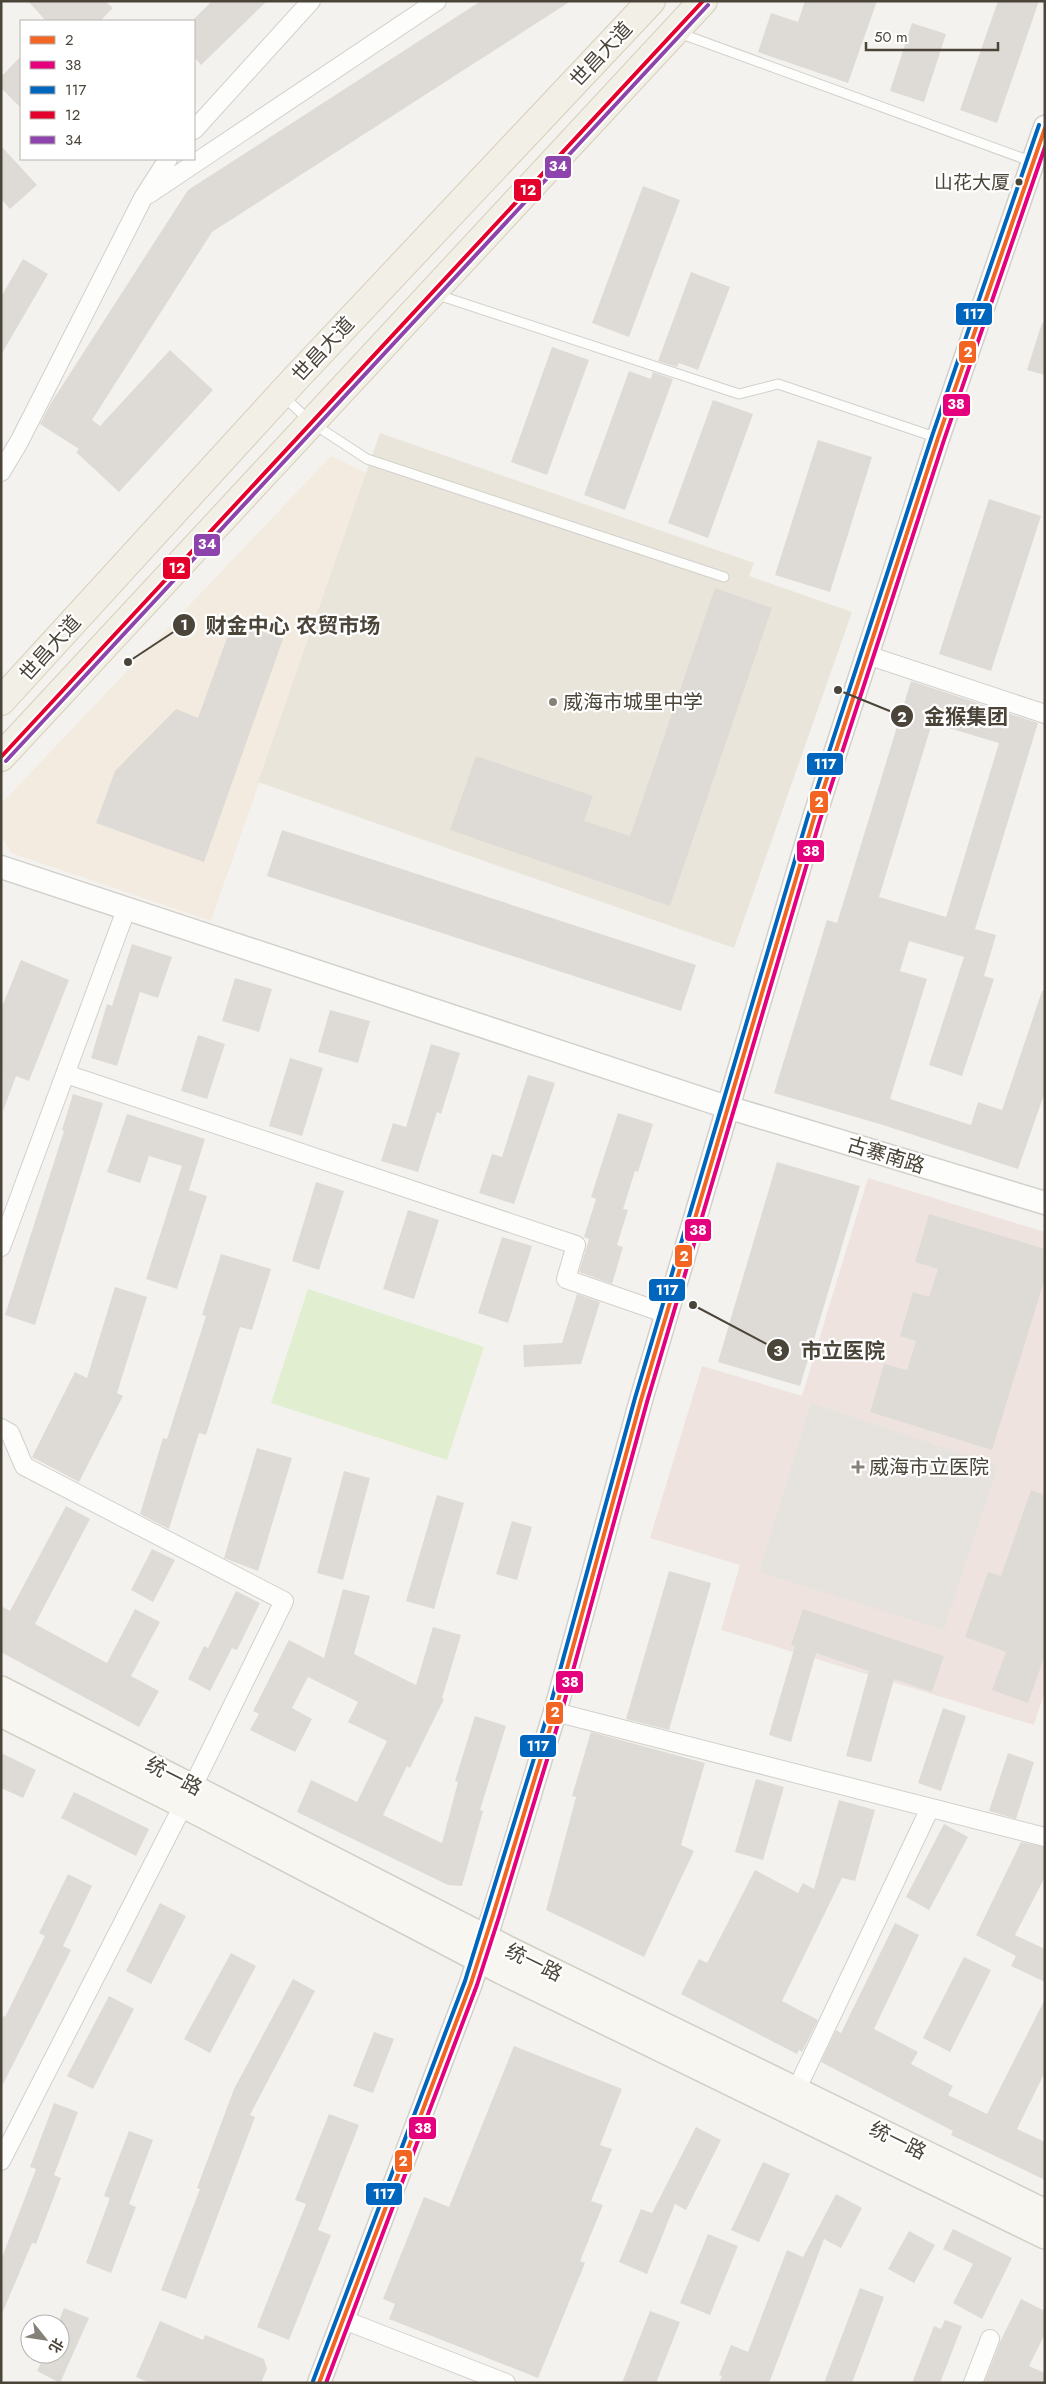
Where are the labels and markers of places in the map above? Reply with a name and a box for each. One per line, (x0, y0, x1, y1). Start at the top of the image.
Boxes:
place label: 山花大厦 (934, 169, 1010, 196)
marker: 山花大厦 (1014, 177, 1024, 187)
callout: 财金中心 农贸市场 (171, 607, 390, 643)
place label: 威海市城里中学 (563, 688, 703, 717)
marker: 威海市城里中学 (547, 696, 559, 708)
callout: 金猴集团 (889, 698, 1018, 734)
callout: 市立医院 (766, 1332, 895, 1368)
place label: 威海市立医院 (869, 1453, 989, 1482)
marker: 威海市立医院 (851, 1460, 865, 1474)

